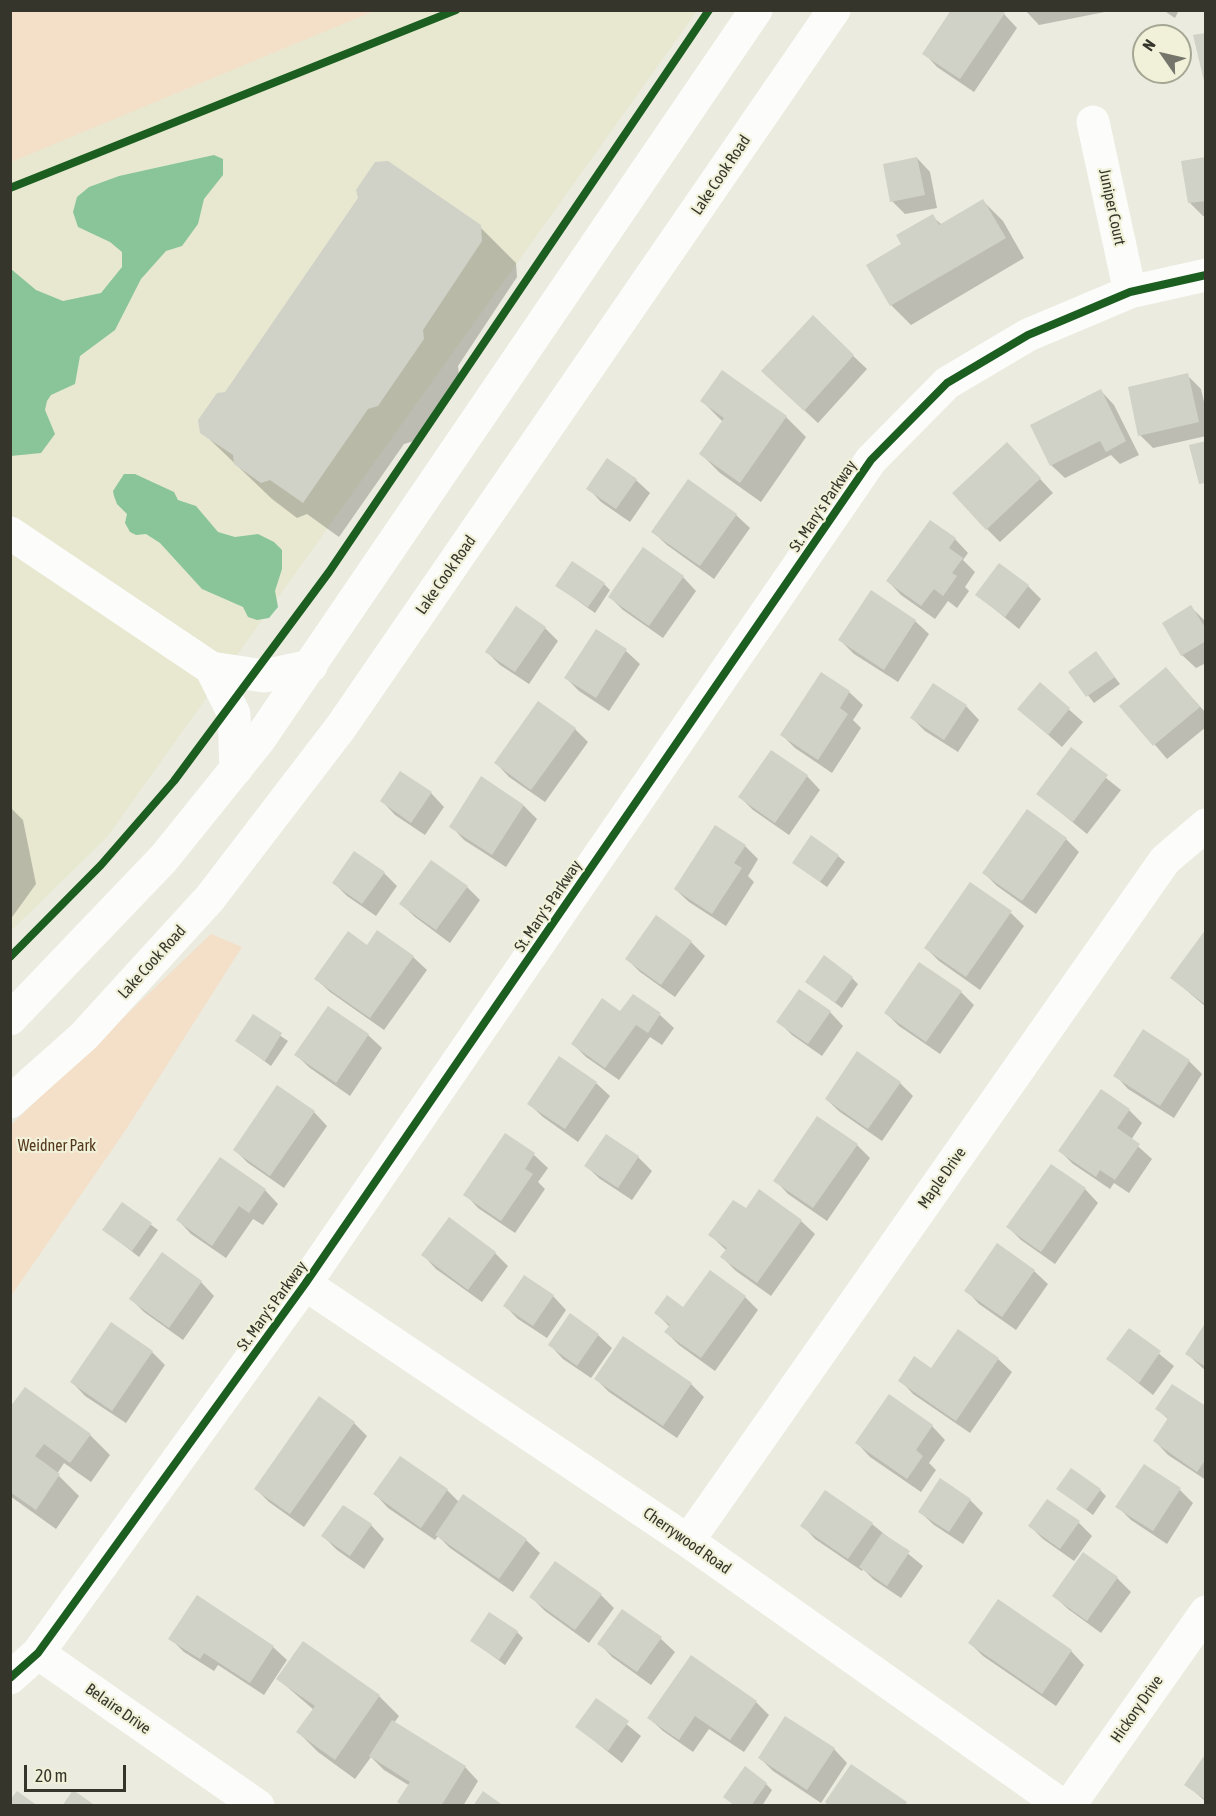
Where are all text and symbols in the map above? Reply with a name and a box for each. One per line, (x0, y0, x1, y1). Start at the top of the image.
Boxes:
north arrow (1132, 24, 1192, 84)
text: N (1139, 36, 1159, 54)
street label: Lake Cook Road (687, 132, 755, 218)
street label: Juniper Court (1095, 167, 1129, 247)
street label: St. Mary's Parkway (785, 457, 861, 555)
street label: Lake Cook Road (412, 532, 480, 618)
street label: St. Mary's Parkway (510, 857, 586, 955)
street label: Lake Cook Road (114, 921, 190, 1003)
park label: Weidner Park (18, 1136, 96, 1156)
street label: Maple Drive (914, 1144, 970, 1212)
street label: St. Mary's Parkway (233, 1257, 311, 1355)
street label: Cherrywood Road (639, 1504, 735, 1578)
street label: Hickory Drive (1107, 1672, 1167, 1746)
street label: Belaire Drive (82, 1680, 154, 1738)
scale bar (27, 1753, 129, 1791)
text: 20 m (35, 1765, 67, 1786)

